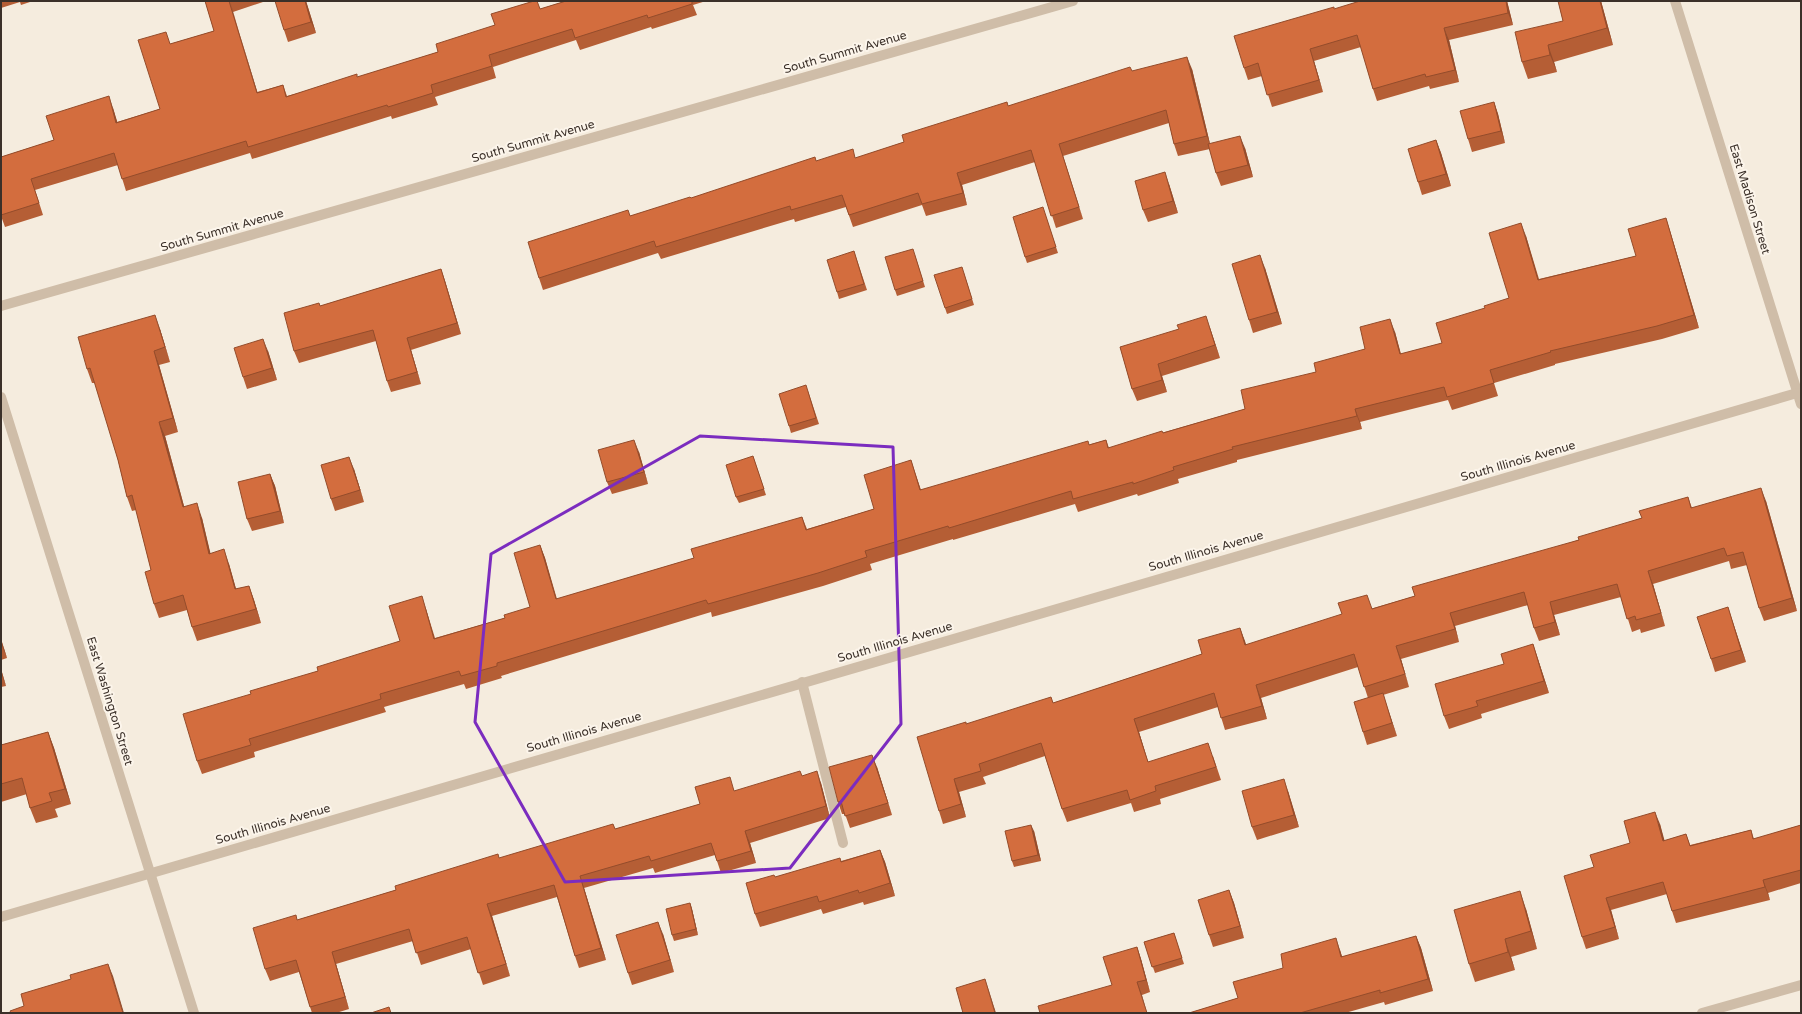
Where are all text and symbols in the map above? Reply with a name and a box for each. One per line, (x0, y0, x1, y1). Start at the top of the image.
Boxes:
street label: South Summit Avenue (782, 28, 908, 76)
street label: South Summit Avenue (470, 117, 596, 165)
street label: East Madison Street (1727, 142, 1774, 256)
street label: South Summit Avenue (159, 206, 285, 254)
street label: South Illinois Avenue (1459, 438, 1577, 484)
street label: South Illinois Avenue (1147, 528, 1265, 574)
street label: South Illinois Avenue (836, 619, 954, 665)
street label: East Washington Street (84, 635, 136, 767)
street label: South Illinois Avenue (525, 709, 643, 755)
street label: South Illinois Avenue (214, 801, 332, 847)

